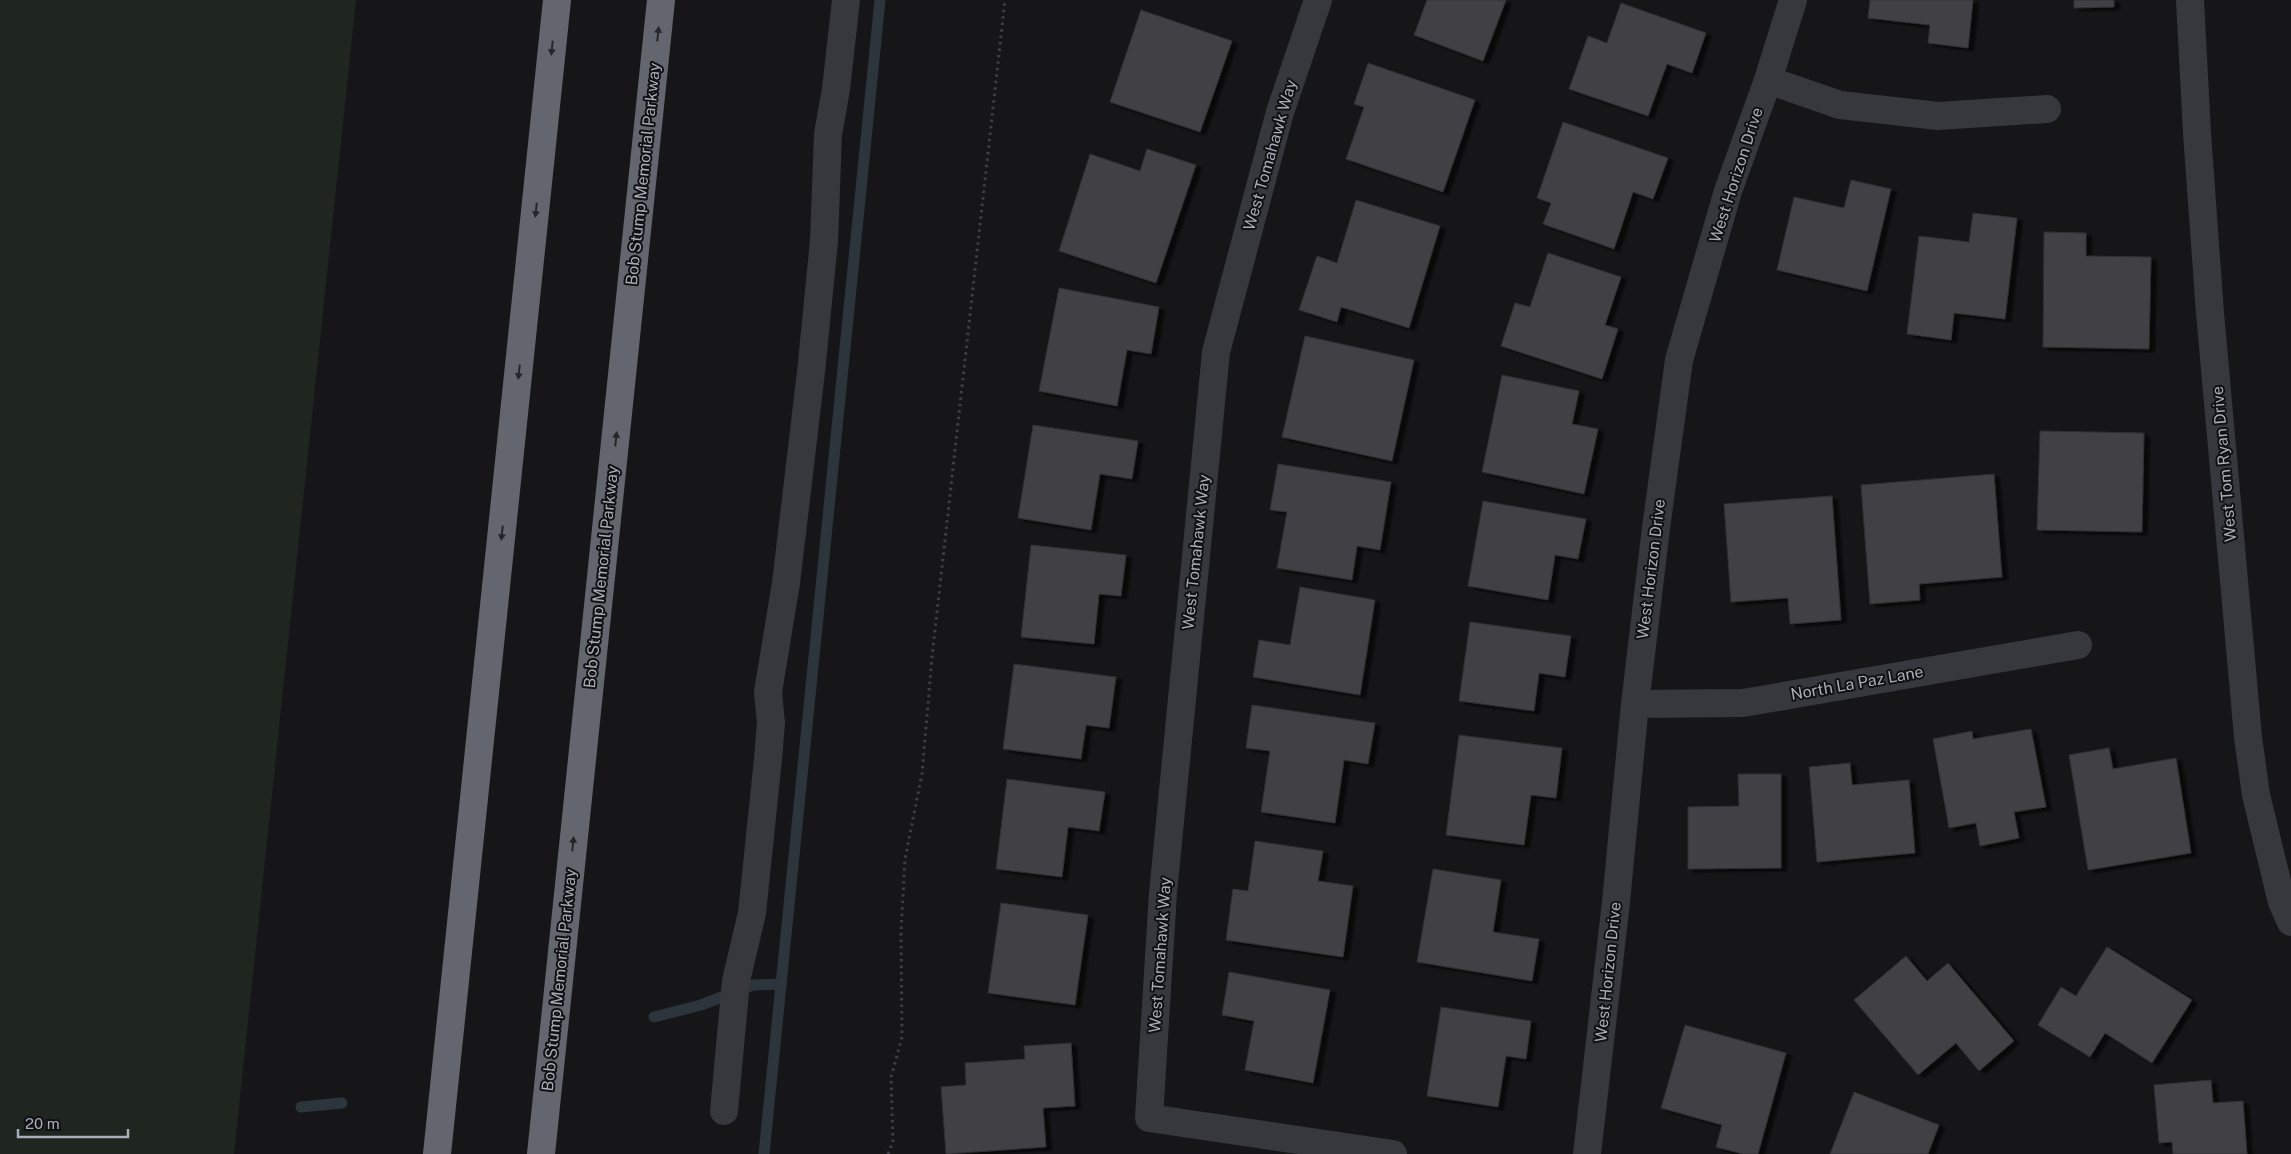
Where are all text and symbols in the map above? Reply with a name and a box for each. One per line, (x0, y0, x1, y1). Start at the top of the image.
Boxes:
one-way arrow (654, 26, 662, 42)
one-way arrow (548, 41, 556, 57)
street label: Bob Stump Memorial Parkway (622, 61, 664, 286)
street label: West Tomahawk Way (1239, 77, 1301, 233)
street label: West Horizon Drive (1705, 105, 1767, 245)
one-way arrow (532, 202, 540, 218)
one-way arrow (515, 364, 523, 380)
street label: West Tom Ryan Drive (2208, 385, 2240, 543)
one-way arrow (612, 431, 620, 447)
street label: Bob Stump Memorial Parkway (580, 464, 622, 689)
street label: West Tomahawk Way (1178, 473, 1214, 631)
street label: West Horizon Drive (1633, 498, 1669, 640)
one-way arrow (498, 526, 506, 542)
street label: North La Paz Lane (1789, 662, 1925, 704)
one-way arrow (569, 836, 577, 852)
street label: Bob Stump Memorial Parkway (538, 867, 580, 1092)
street label: West Tomahawk Way (1145, 876, 1175, 1034)
street label: West Horizon Drive (1591, 901, 1625, 1043)
scale bar (18, 1106, 128, 1138)
text: 20 m (25, 1115, 60, 1132)

